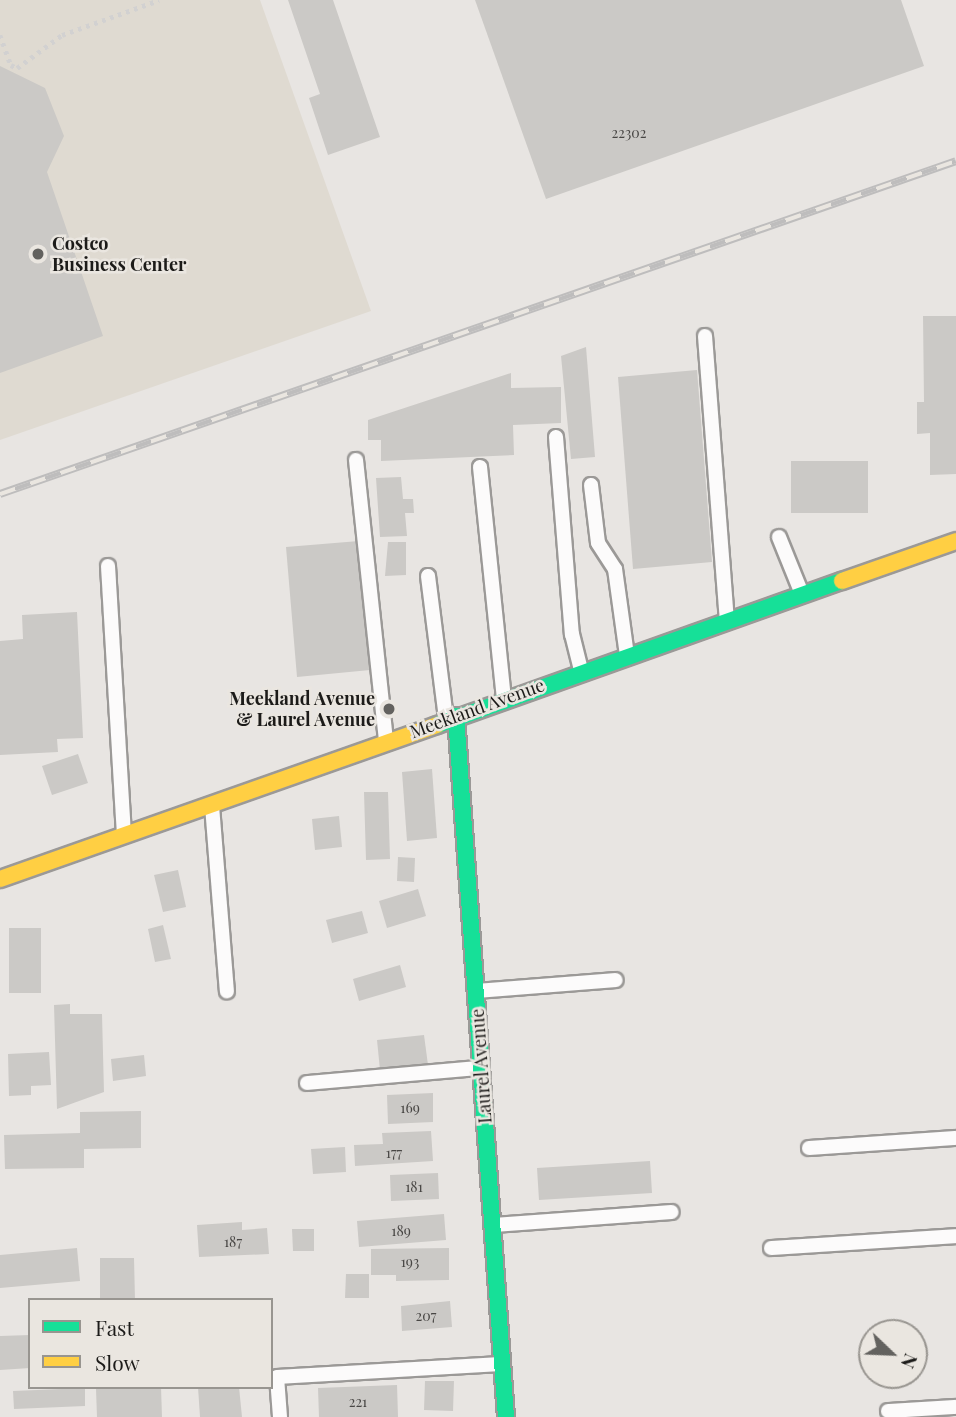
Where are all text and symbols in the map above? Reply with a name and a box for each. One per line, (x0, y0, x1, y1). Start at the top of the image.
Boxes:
house number: 22302 (612, 125, 646, 141)
place label: Costco Business Center (52, 233, 186, 276)
marker: Costco Business Center (30, 246, 46, 262)
street label: Meekland Avenue (407, 674, 547, 742)
place label: Meekland Avenue & Laurel Avenue (229, 688, 375, 730)
marker: Meekland Avenue & Laurel Avenue (381, 701, 397, 717)
street label: Laurel Avenue (466, 1007, 496, 1125)
house number: 169 (400, 1100, 420, 1116)
house number: 177 (386, 1145, 402, 1161)
house number: 181 (405, 1179, 423, 1195)
house number: 189 (391, 1223, 411, 1239)
house number: 187 (224, 1234, 242, 1250)
house number: 193 (401, 1254, 419, 1270)
legend (28, 1298, 273, 1389)
house number: 207 (416, 1308, 436, 1324)
text: Fast (95, 1313, 134, 1341)
north arrow (858, 1319, 928, 1389)
text: Slow (95, 1348, 140, 1376)
text: N (896, 1350, 925, 1373)
house number: 221 (349, 1394, 367, 1410)

